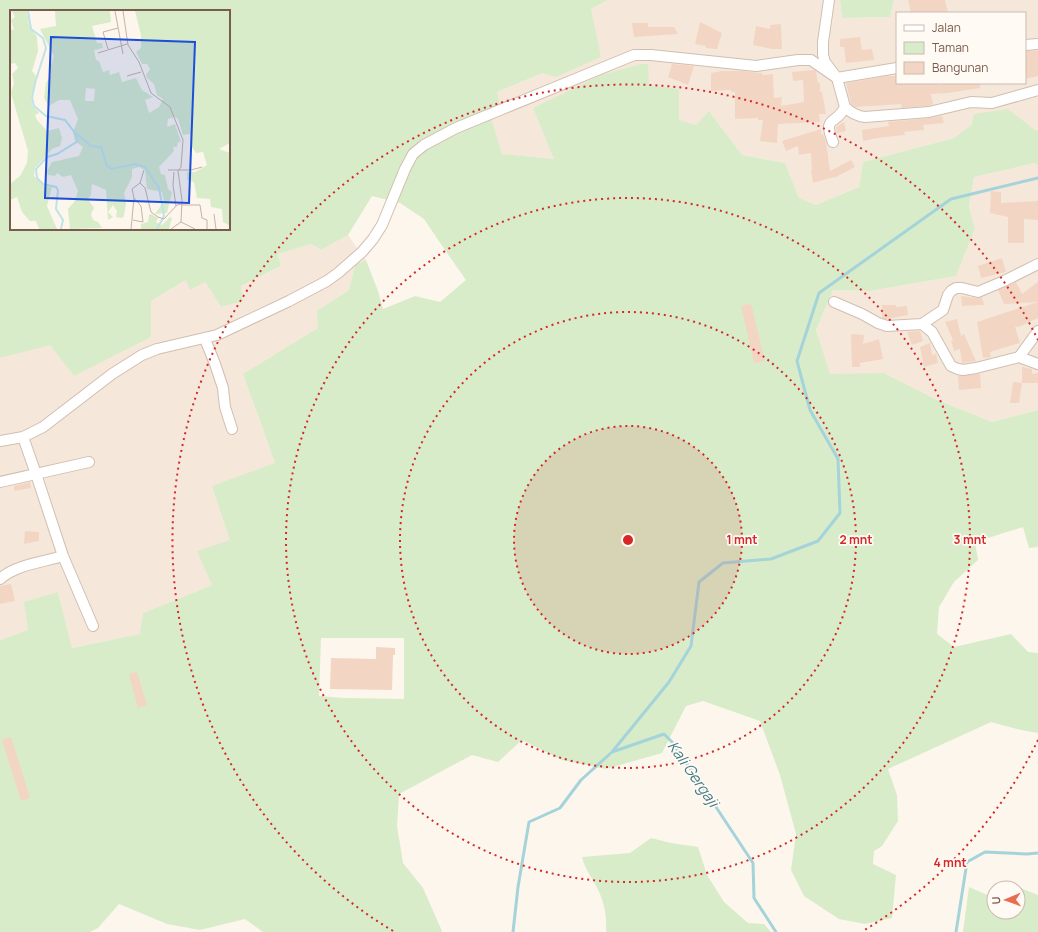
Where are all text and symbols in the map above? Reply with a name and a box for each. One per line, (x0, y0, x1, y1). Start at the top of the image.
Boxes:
inset map (10, 10, 230, 230)
legend (896, 12, 1026, 84)
text: Jalan (932, 19, 961, 36)
text: Taman (932, 39, 969, 56)
text: Bangunan (932, 59, 988, 76)
text: 1 mnt (726, 531, 758, 548)
text: 2 mnt (839, 531, 873, 548)
text: 3 mnt (954, 531, 986, 548)
centre of rings (621, 533, 635, 547)
water label: Kali Gergaji (663, 736, 725, 813)
text: 4 mnt (933, 854, 967, 871)
north arrow (986, 880, 1026, 920)
text: U (988, 896, 1003, 905)

